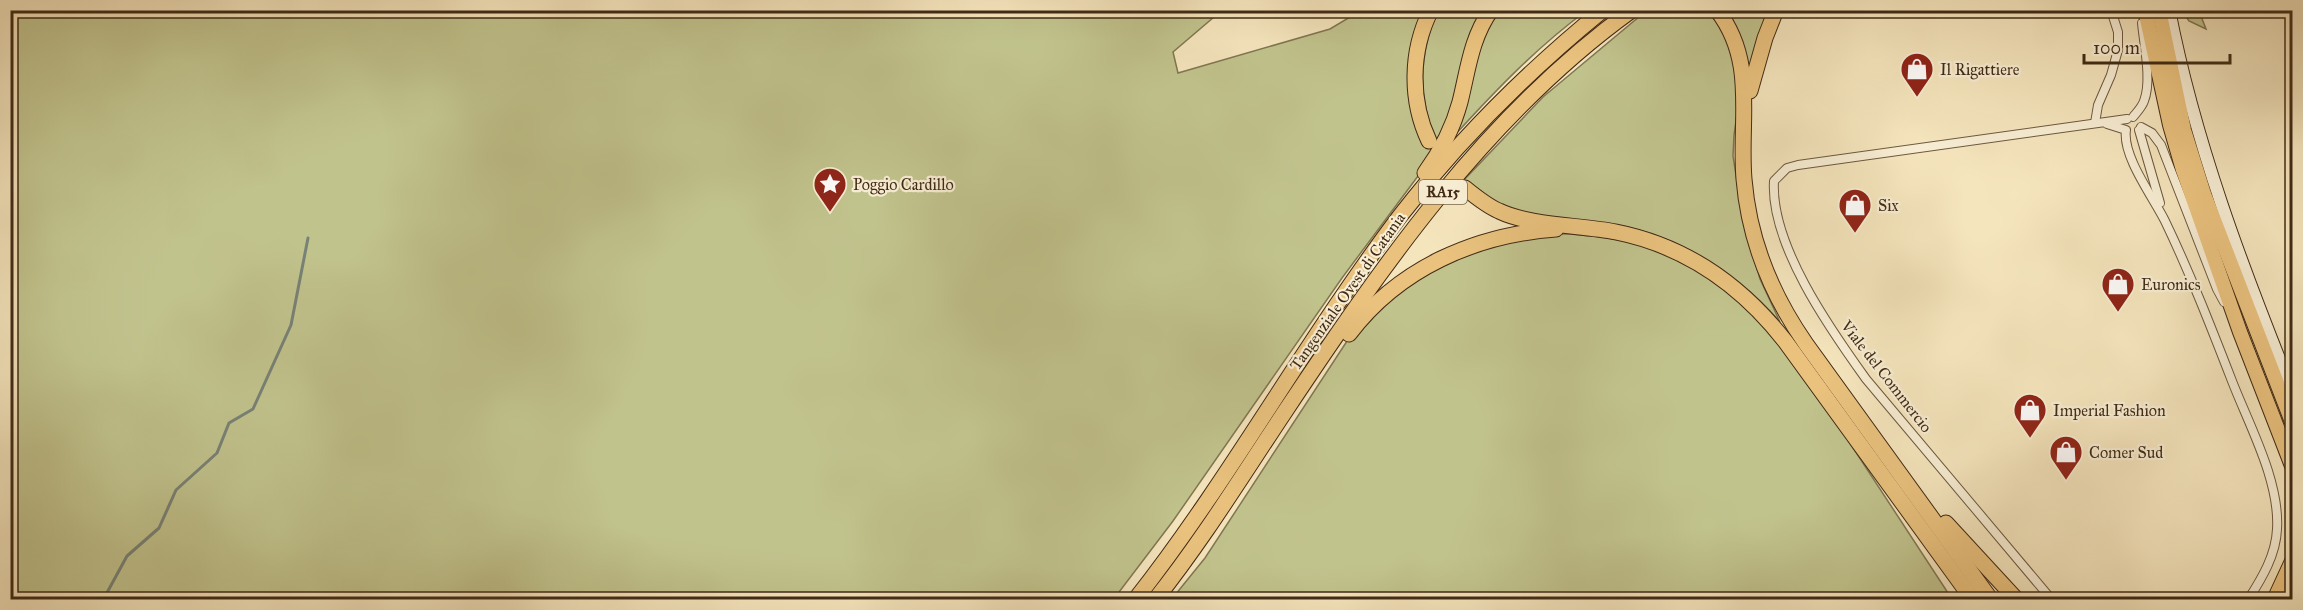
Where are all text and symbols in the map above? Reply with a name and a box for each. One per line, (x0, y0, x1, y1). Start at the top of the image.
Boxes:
scale bar (2084, 27, 2230, 65)
text: 100 m (2093, 37, 2140, 59)
shop icon: Il Rigattiere (1899, 51, 1935, 98)
place label: Il Rigattiere (1940, 60, 2020, 80)
place icon: Poggio Cardillo (812, 166, 848, 213)
place label: Poggio Cardillo (853, 175, 954, 195)
road number: RA15 (1419, 180, 1467, 204)
shop icon: Six (1837, 187, 1873, 234)
place label: Six (1878, 196, 1899, 215)
street label: Tangenziale Ovest di Catania (1286, 209, 1410, 374)
shop icon: Euronics (2100, 266, 2136, 313)
place label: Euronics (2141, 275, 2201, 294)
street label: Viale del Commercio (1836, 316, 1936, 436)
shop icon: Imperial Fashion (2012, 392, 2048, 439)
place label: Imperial Fashion (2053, 401, 2166, 420)
shop icon: Comer Sud (2048, 434, 2084, 481)
place label: Comer Sud (2089, 443, 2163, 462)

